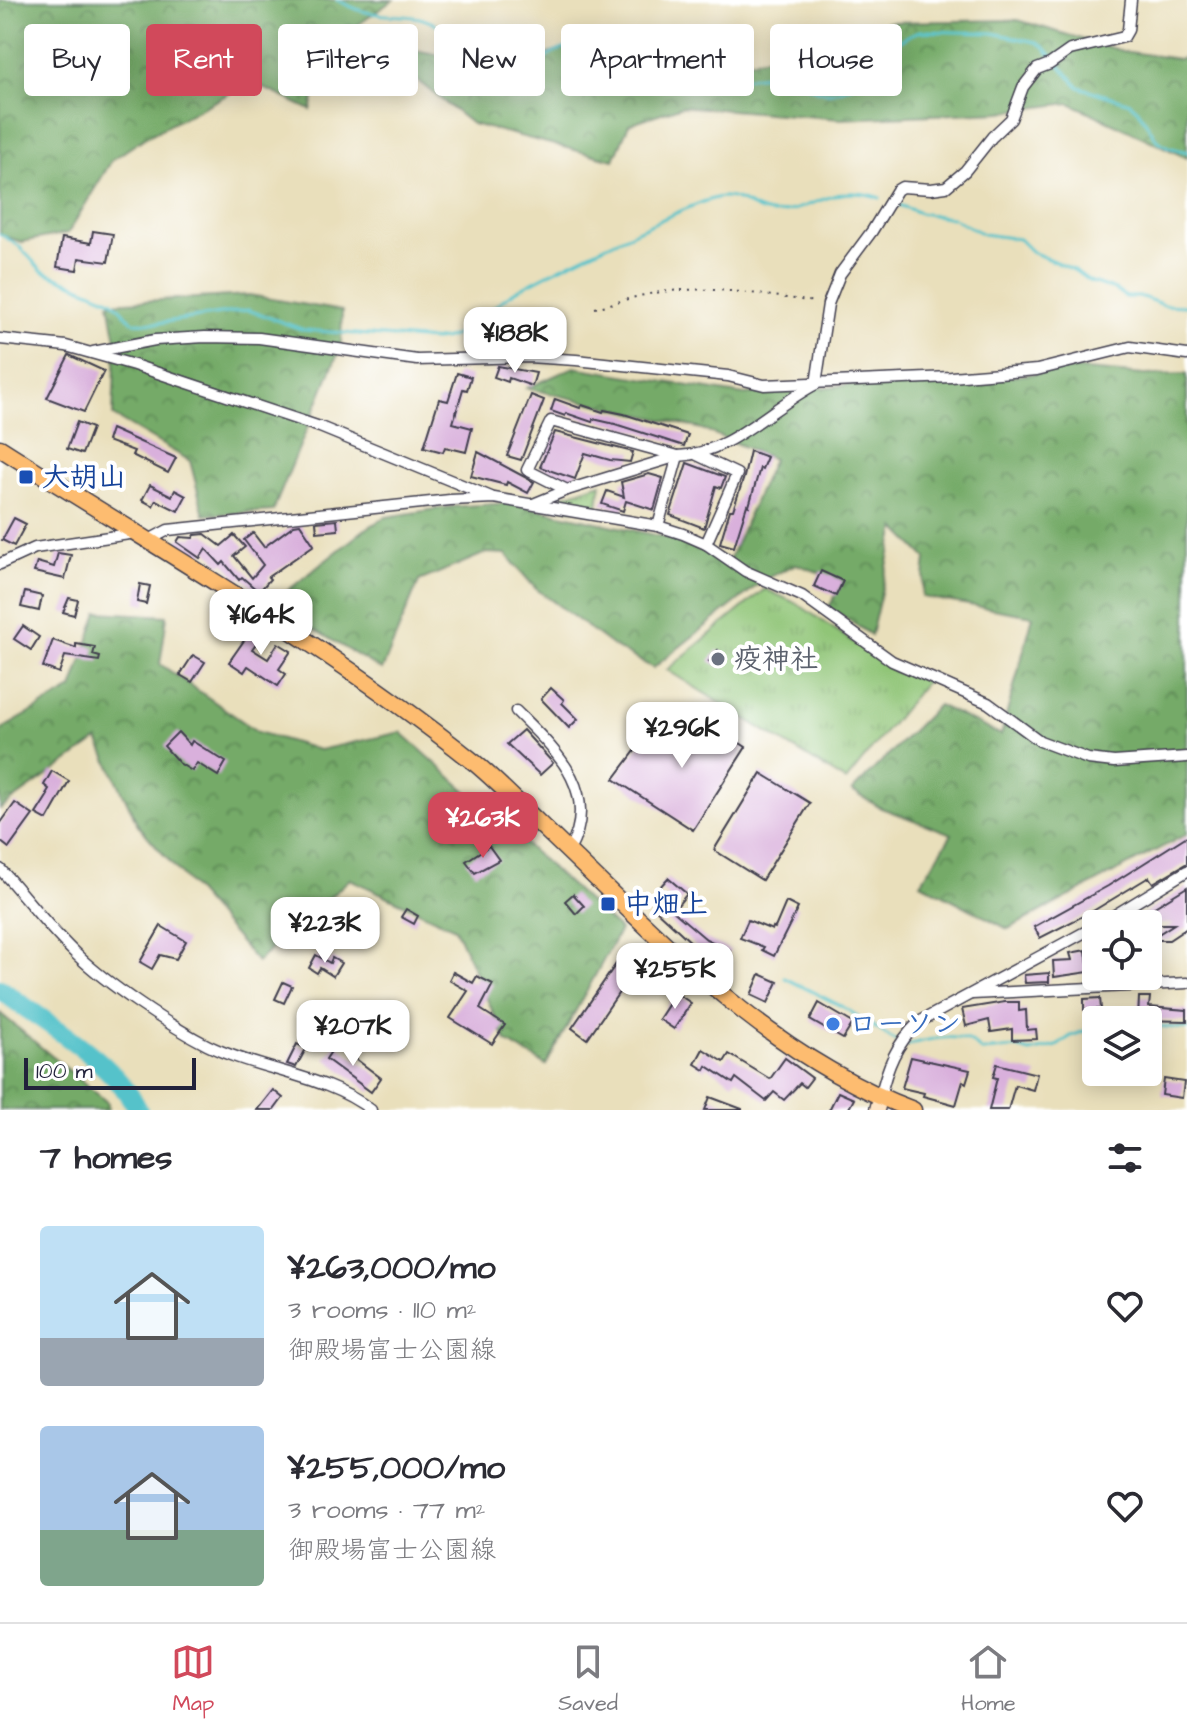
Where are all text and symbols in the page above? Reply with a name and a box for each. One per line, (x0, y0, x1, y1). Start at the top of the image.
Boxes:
chip: Buy (24, 24, 130, 96)
chip: Rent (146, 24, 262, 96)
chip: Filters (278, 24, 418, 96)
chip: New (434, 24, 545, 96)
chip: Apartment (561, 24, 754, 96)
chip: House (770, 24, 902, 96)
pin: ¥188K (459, 307, 571, 375)
text: ¥188K (482, 315, 548, 351)
place label: 大胡山 (42, 458, 126, 497)
marker: 大胡山 (17, 468, 35, 486)
pin: ¥164K (205, 589, 317, 657)
text: ¥164K (228, 597, 294, 633)
place label: 疫神社 (734, 640, 818, 679)
marker: 疫神社 (709, 650, 727, 668)
pin: ¥296K (626, 702, 738, 770)
text: ¥296K (644, 710, 720, 746)
pin: ¥263K (427, 792, 539, 860)
text: ¥263K (446, 800, 520, 836)
place label: 中畑上 (624, 885, 708, 924)
marker: 中畑上 (599, 895, 617, 913)
pin: ¥223K (269, 897, 381, 965)
text: ¥223K (289, 905, 361, 941)
map controls (1082, 910, 1162, 1086)
button: locate (1082, 910, 1162, 990)
pin: ¥255K (619, 943, 731, 1011)
text: ¥255K (634, 951, 716, 987)
pin: ¥207K (297, 1000, 409, 1068)
place label: ローソン (849, 1005, 961, 1044)
button: layers (1082, 1006, 1162, 1086)
text: ¥207K (315, 1008, 391, 1044)
marker: ローソン (824, 1015, 842, 1033)
scale bar (24, 1054, 196, 1090)
text: 100 m (36, 1056, 93, 1087)
text: 7 homes (40, 1134, 172, 1182)
icon: filters (1103, 1136, 1147, 1180)
text: ¥263,000/mo (288, 1244, 496, 1292)
icon: home (104, 1258, 200, 1354)
icon: heart (1103, 1284, 1147, 1328)
text: 3 rooms · 110 m² (288, 1292, 476, 1328)
text: 御殿場富士公園線 (288, 1332, 496, 1368)
text: ¥255,000/mo (288, 1444, 505, 1492)
icon: home (104, 1458, 200, 1554)
icon: heart (1103, 1484, 1147, 1528)
text: 3 rooms · 77 m² (288, 1492, 485, 1528)
text: 御殿場富士公園線 (288, 1532, 496, 1568)
tab: Map (171, 1640, 215, 1719)
tab: Saved (558, 1640, 618, 1719)
tab: Home (961, 1640, 1016, 1719)

